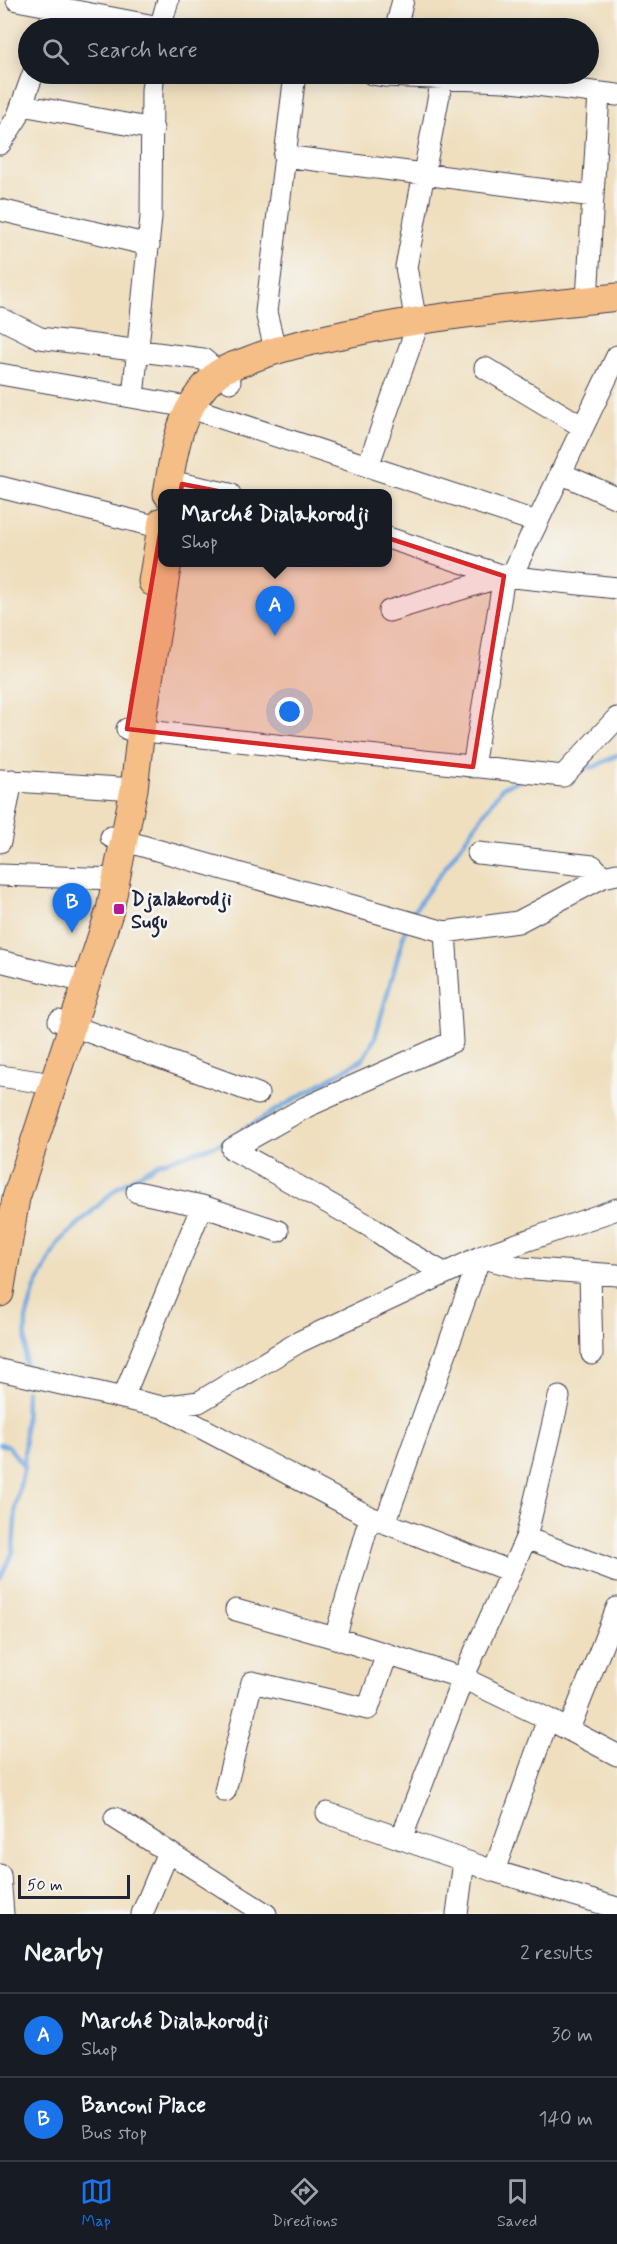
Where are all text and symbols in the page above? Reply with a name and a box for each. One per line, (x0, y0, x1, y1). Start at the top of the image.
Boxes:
search box (18, 18, 599, 84)
icon: search (39, 35, 72, 68)
text: Search here (87, 37, 198, 65)
popup (158, 489, 392, 567)
text: Marché Dialakorodji (181, 501, 369, 529)
text: Shop (181, 529, 218, 556)
pin: A (256, 586, 294, 636)
your location (275, 697, 304, 726)
pin: B (52, 884, 92, 933)
place label: Djalakorodji Sugu (131, 886, 232, 938)
marker: Djalakorodji Sugu (112, 902, 126, 916)
scale bar (18, 1872, 130, 1900)
text: 50 m (27, 1875, 63, 1896)
text: Nearby (24, 1936, 103, 1970)
text: 2 results (520, 1940, 593, 1967)
text: Marché Dialakorodji (81, 2008, 268, 2036)
text: A (37, 2022, 50, 2049)
text: 30 m (551, 2022, 593, 2049)
text: Shop (81, 2036, 118, 2063)
text: Banconi Place (81, 2092, 206, 2120)
text: B (37, 2106, 50, 2133)
text: 140 m (539, 2106, 593, 2133)
text: Bus stop (81, 2120, 147, 2147)
tab: Map (80, 2175, 113, 2232)
tab: Directions (272, 2175, 338, 2232)
tab: Saved (497, 2175, 537, 2232)

